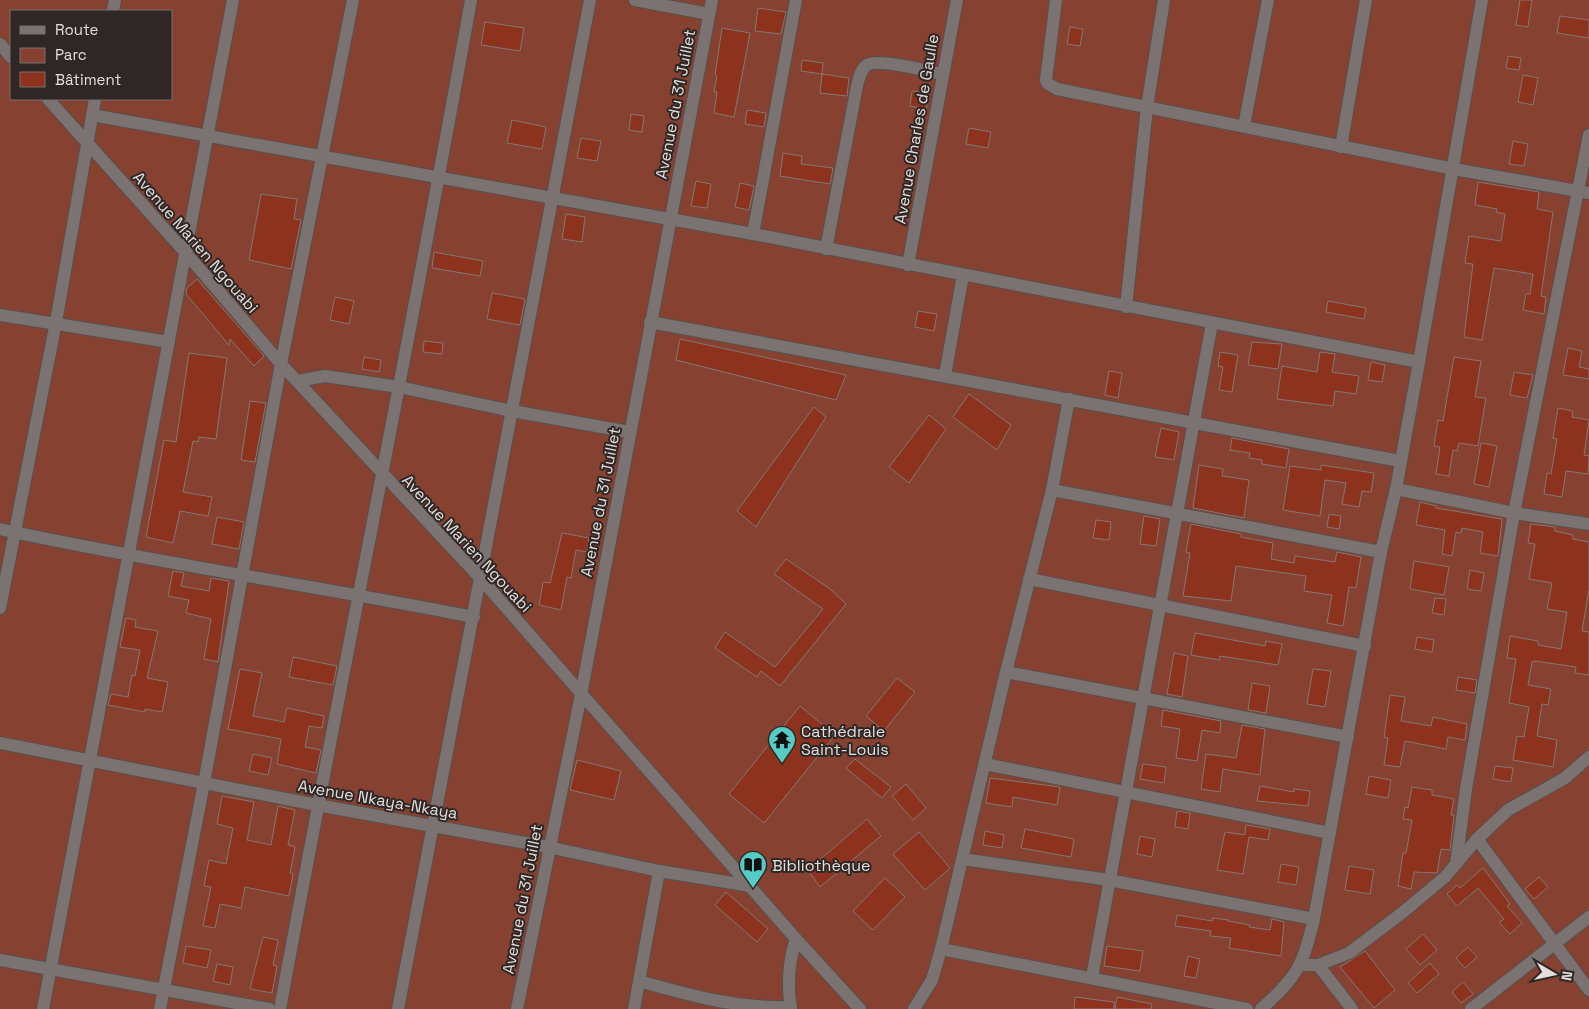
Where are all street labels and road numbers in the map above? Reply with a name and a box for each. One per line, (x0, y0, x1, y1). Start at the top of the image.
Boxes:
street label: Avenue du 31 Juillet (651, 27, 700, 181)
street label: Avenue Charles de Gaulle (889, 33, 944, 226)
street label: Avenue Marien Ngouabi (128, 167, 263, 318)
street label: Avenue du 31 Juillet (576, 425, 625, 579)
street label: Avenue Marien Ngouabi (397, 470, 536, 617)
street label: Avenue Nkaya-Nkaya (296, 775, 459, 824)
street label: Avenue du 31 Juillet (498, 822, 547, 976)

